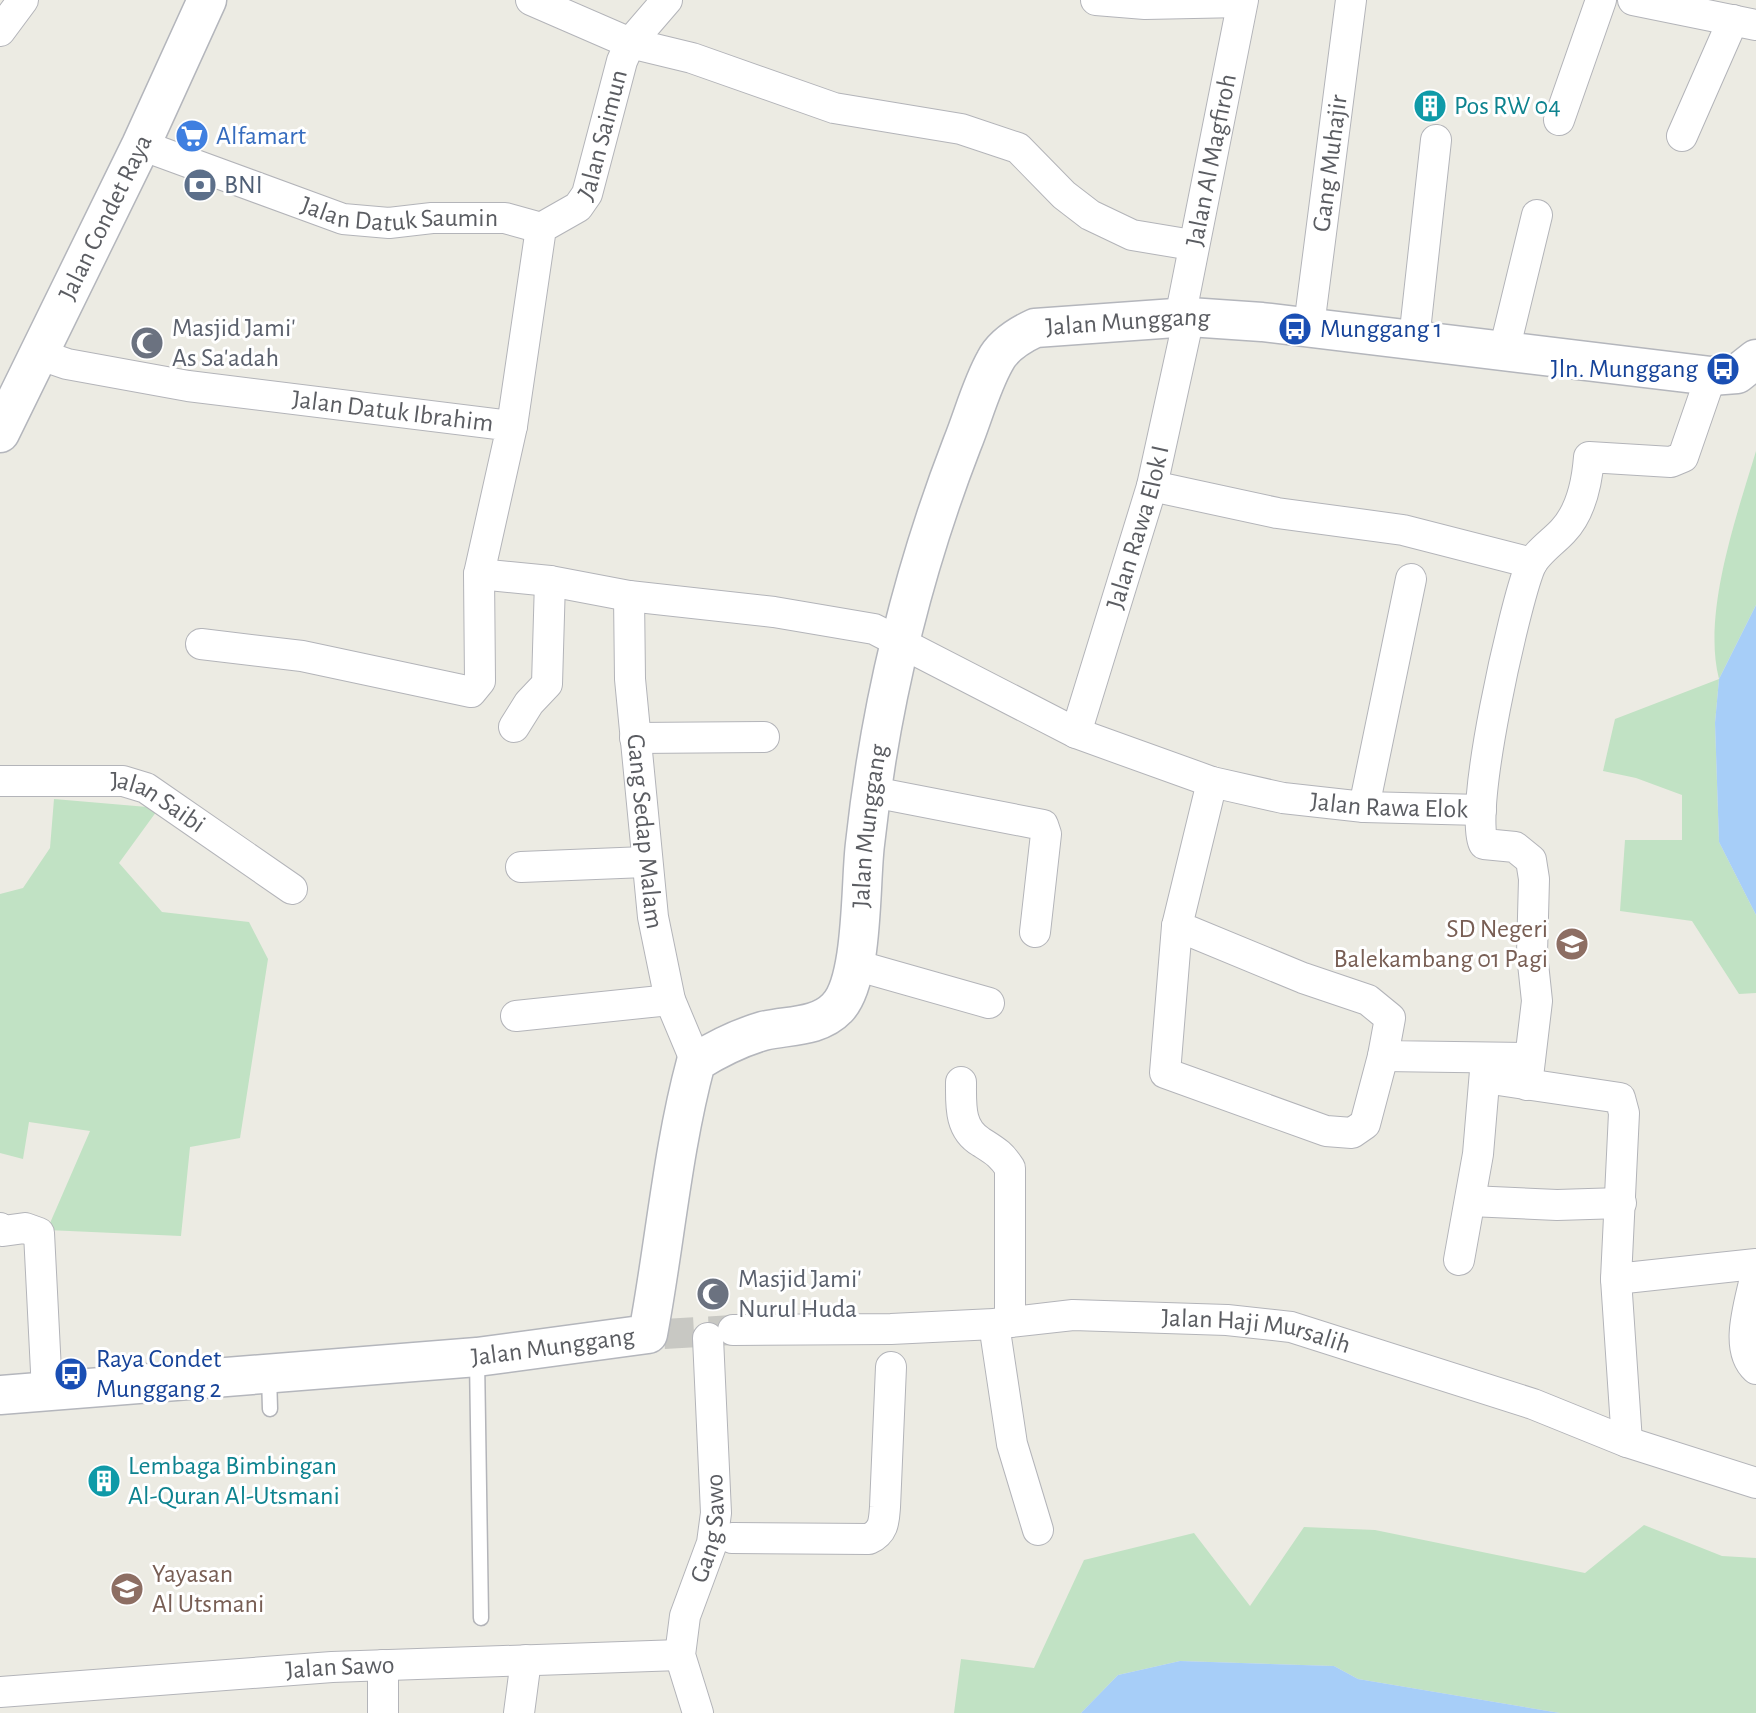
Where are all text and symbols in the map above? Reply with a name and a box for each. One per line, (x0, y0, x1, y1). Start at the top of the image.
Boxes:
street label: Jalan Saimun (574, 67, 632, 205)
street label: Jalan Al Magfiroh (1182, 72, 1241, 249)
building icon: Pos RW 04 (1411, 87, 1449, 125)
street label: Gang Muhajir (1308, 93, 1352, 233)
place label: Pos RW 04 (1454, 93, 1561, 119)
supermarket icon: Alfamart (173, 117, 211, 155)
place label: Alfamart (216, 123, 306, 149)
street label: Jalan Condet Raya (54, 131, 157, 304)
bank icon: BNI (181, 166, 219, 204)
place label: BNI (224, 172, 263, 198)
street label: Jalan Datuk Saumin (297, 192, 498, 236)
street label: Jalan Munggang (1045, 304, 1211, 340)
bus stop icon: Munggang 1 (1276, 310, 1314, 348)
place label: Masjid Jami' As Sa'adah (172, 315, 296, 371)
place label: Munggang 1 (1320, 316, 1442, 342)
mosque icon: Masjid Jami' As Sa'adah (128, 324, 166, 362)
bus stop icon: Jln. Munggang (1704, 350, 1742, 388)
place label: Jln. Munggang (1551, 356, 1698, 382)
street label: Jalan Datuk Ibrahim (291, 386, 495, 437)
street label: Jalan Rawa Elok I (1102, 443, 1174, 612)
street label: Gang Sedap Malam (622, 733, 668, 931)
street label: Jalan Munggang (848, 742, 892, 909)
street label: Jalan Saibi (110, 767, 210, 838)
street label: Jalan Rawa Elok (1309, 788, 1469, 823)
place label: SD Negeri Balekambang 01 Pagi (1333, 916, 1548, 972)
school or university icon: SD Negeri Balekambang 01 Pagi (1553, 925, 1591, 963)
place label: Masjid Jami' Nurul Huda (738, 1266, 862, 1322)
mosque icon: Masjid Jami' Nurul Huda (694, 1275, 732, 1313)
street label: Jalan Haji Mursalih (1161, 1305, 1354, 1358)
street label: Jalan Munggang (470, 1323, 637, 1370)
place label: Raya Condet Munggang 2 (96, 1346, 222, 1402)
bus stop icon: Raya Condet Munggang 2 (52, 1355, 90, 1393)
place label: Lembaga Bimbingan Al-Quran Al-Utsmani (128, 1453, 340, 1509)
building icon: Lembaga Bimbingan Al-Quran Al-Utsmani (85, 1462, 123, 1500)
street label: Gang Sawo (685, 1473, 729, 1586)
place label: Yayasan Al Utsmani (152, 1561, 264, 1617)
school or university icon: Yayasan Al Utsmani (108, 1570, 146, 1608)
street label: Jalan Sawo (285, 1652, 395, 1683)

